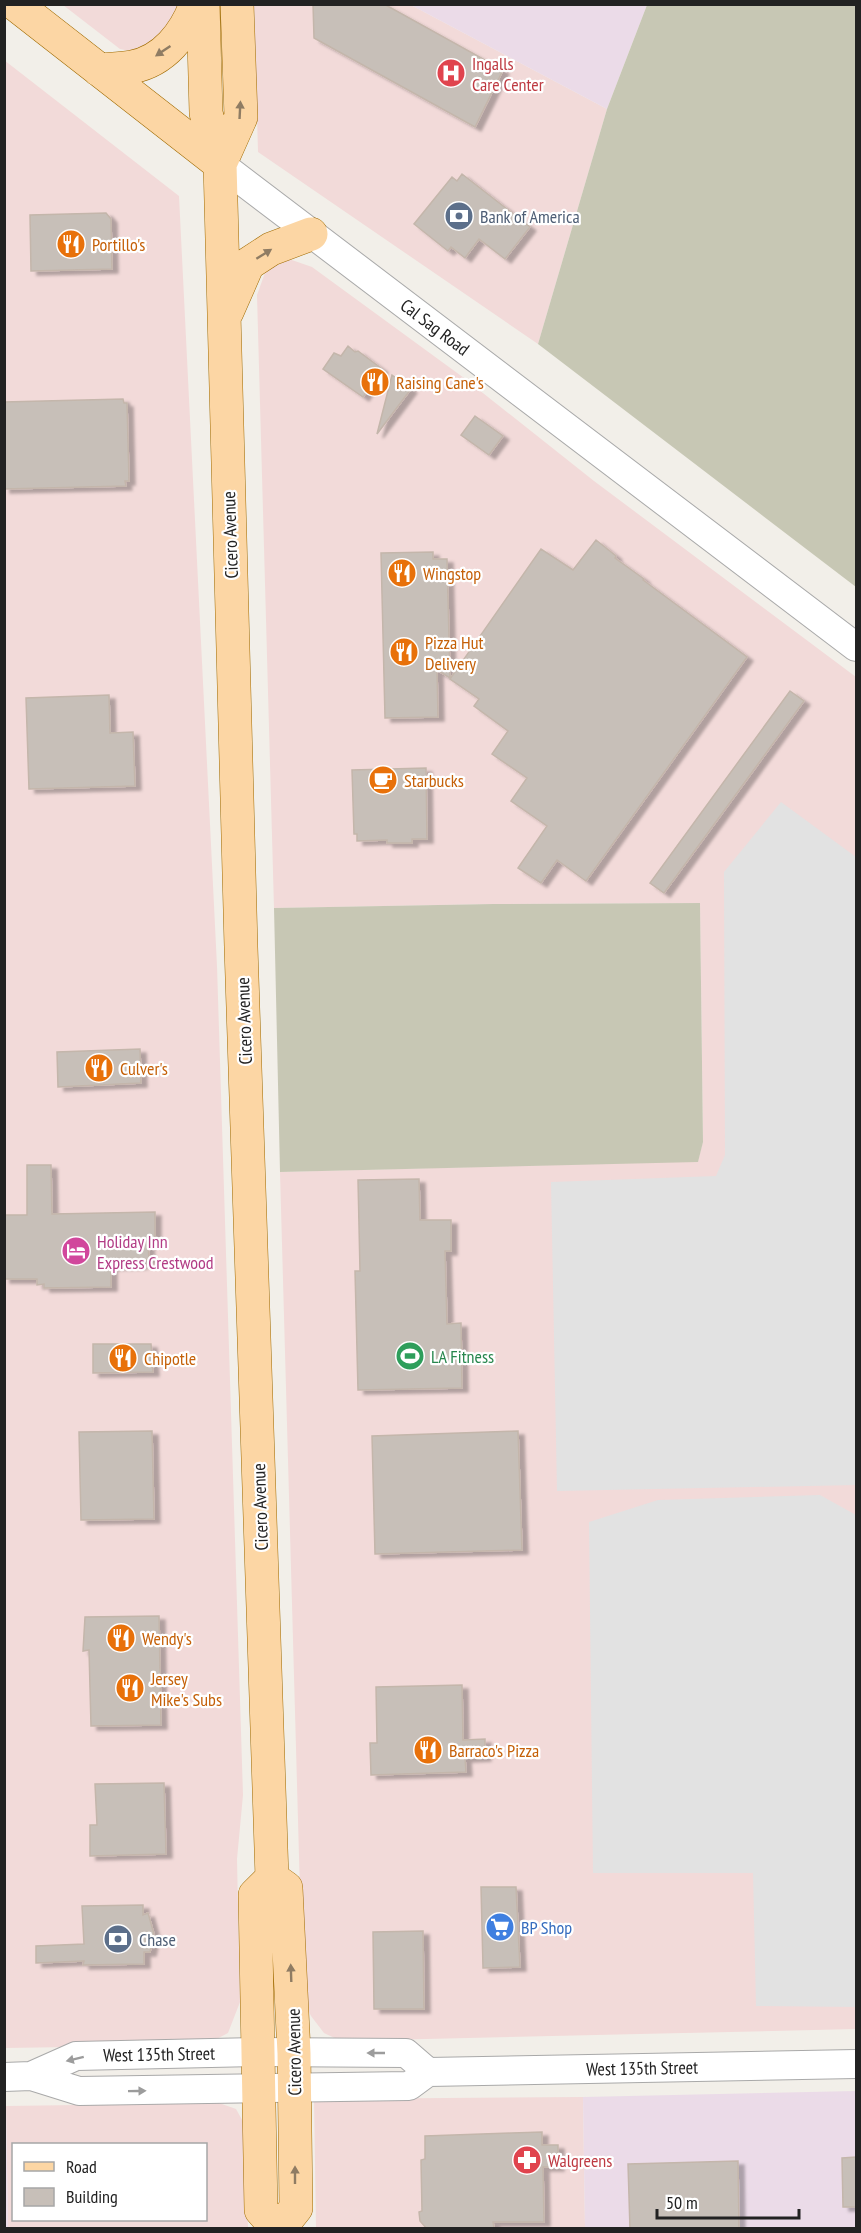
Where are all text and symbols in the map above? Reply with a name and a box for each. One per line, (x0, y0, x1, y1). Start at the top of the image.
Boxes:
one-way arrow (156, 45, 172, 57)
place label: Ingalls Care Center (472, 52, 544, 96)
hospital icon: Ingalls Care Center (435, 57, 467, 89)
one-way arrow (235, 101, 244, 120)
bank icon: Bank of America (443, 200, 475, 232)
place label: Bank of America (480, 205, 580, 228)
restaurant icon: Portillo's (55, 228, 87, 260)
place label: Portillo's (92, 233, 145, 256)
one-way arrow (256, 248, 273, 259)
street label: Cal Sag Road (396, 294, 474, 360)
restaurant icon: Raising Cane's (359, 366, 391, 398)
place label: Raising Cane's (396, 371, 484, 394)
street label: Cicero Avenue (217, 491, 243, 579)
restaurant icon: Wingstop (386, 557, 418, 589)
place label: Wingstop (423, 562, 481, 585)
place label: Pizza Hut Delivery (425, 631, 483, 675)
restaurant icon: Pizza Hut Delivery (388, 636, 420, 668)
cafe icon: Starbucks (367, 764, 399, 796)
place label: Starbucks (404, 769, 464, 792)
street label: Cicero Avenue (231, 977, 257, 1065)
restaurant icon: Culver's (83, 1052, 115, 1084)
place label: Culver's (120, 1057, 168, 1080)
place label: Holiday Inn Express Crestwood (97, 1230, 214, 1274)
hotel icon: Holiday Inn Express Crestwood (60, 1235, 92, 1267)
sports icon: LA Fitness (394, 1340, 426, 1372)
restaurant icon: Chipotle (107, 1342, 139, 1374)
place label: LA Fitness (431, 1345, 494, 1368)
place label: Chipotle (144, 1347, 196, 1370)
street label: Cicero Avenue (247, 1463, 273, 1551)
restaurant icon: Wendy's (105, 1622, 137, 1654)
place label: Wendy's (142, 1627, 192, 1650)
place label: Jersey Mike's Subs (150, 1667, 222, 1711)
restaurant icon: Jersey Mike's Subs (114, 1672, 146, 1704)
restaurant icon: Barraco's Pizza (412, 1734, 444, 1766)
place label: Barraco's Pizza (449, 1739, 539, 1762)
supermarket icon: BP Shop (484, 1911, 516, 1943)
place label: BP Shop (521, 1916, 572, 1939)
bank icon: Chase (102, 1923, 134, 1955)
place label: Chase (139, 1928, 176, 1951)
one-way arrow (287, 1964, 296, 1983)
street label: Cicero Avenue (282, 2008, 306, 2096)
street label: West 135th Street (103, 2042, 215, 2066)
one-way arrow (367, 2048, 386, 2058)
one-way arrow (66, 2054, 84, 2064)
street label: West 135th Street (586, 2056, 698, 2080)
one-way arrow (128, 2086, 147, 2095)
legend (12, 2143, 207, 2221)
pharmacy icon: Walgreens (511, 2144, 543, 2176)
place label: Walgreens (548, 2149, 612, 2172)
text: Road (66, 2155, 97, 2178)
one-way arrow (290, 2166, 300, 2185)
scale bar (657, 2182, 800, 2220)
text: Building (66, 2185, 118, 2208)
text: 50 m (666, 2191, 698, 2214)

